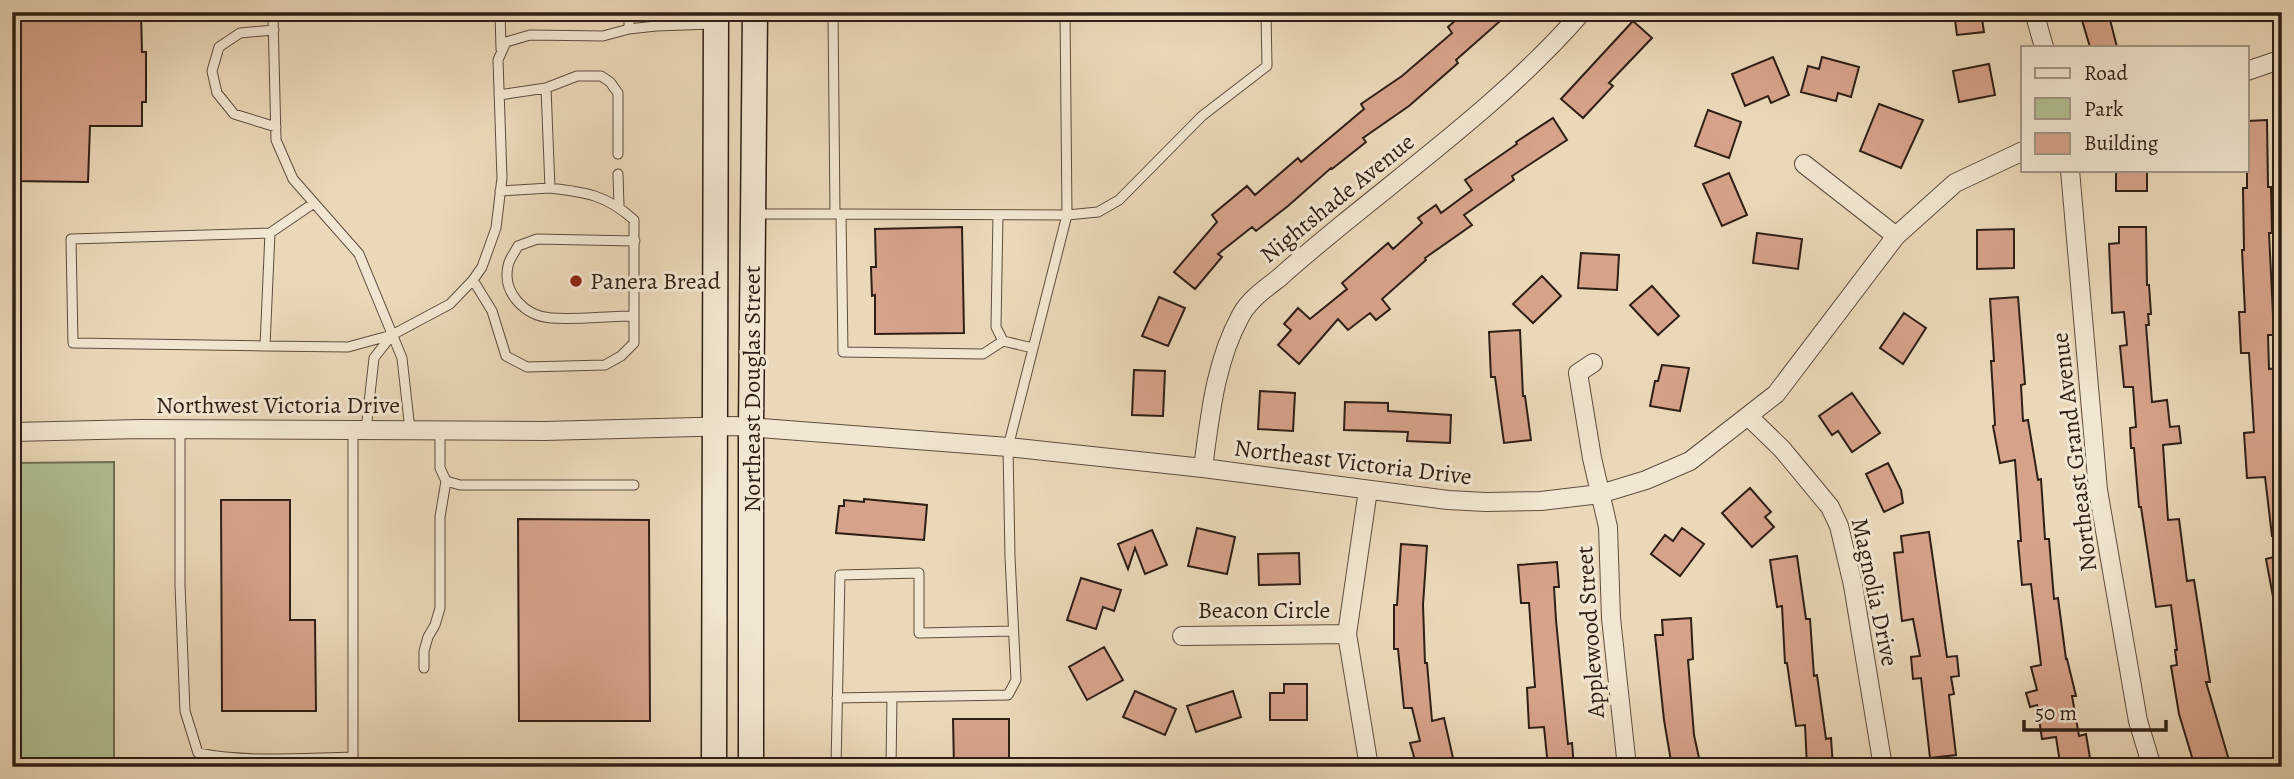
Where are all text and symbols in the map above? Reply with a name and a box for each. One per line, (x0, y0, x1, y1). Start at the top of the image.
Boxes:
legend (2021, 46, 2248, 172)
text: Road (2084, 59, 2128, 87)
text: Park (2084, 95, 2124, 123)
street label: Nightshade Avenue (1253, 126, 1421, 270)
text: Building (2084, 129, 2159, 157)
place label: Panera Bread (590, 265, 721, 297)
street label: Northeast Douglas Street (736, 265, 768, 513)
marker: Panera Bread (568, 273, 584, 289)
street label: Northeast Grand Avenue (2043, 331, 2105, 573)
street label: Northwest Victoria Drive (156, 389, 400, 421)
street label: Northeast Victoria Drive (1232, 432, 1474, 492)
street label: Magnolia Drive (1844, 515, 1906, 669)
street label: Applewood Street (1568, 545, 1612, 720)
street label: Beacon Circle (1198, 594, 1330, 626)
scale bar (2024, 688, 2166, 732)
text: 50 m (2035, 699, 2077, 727)

